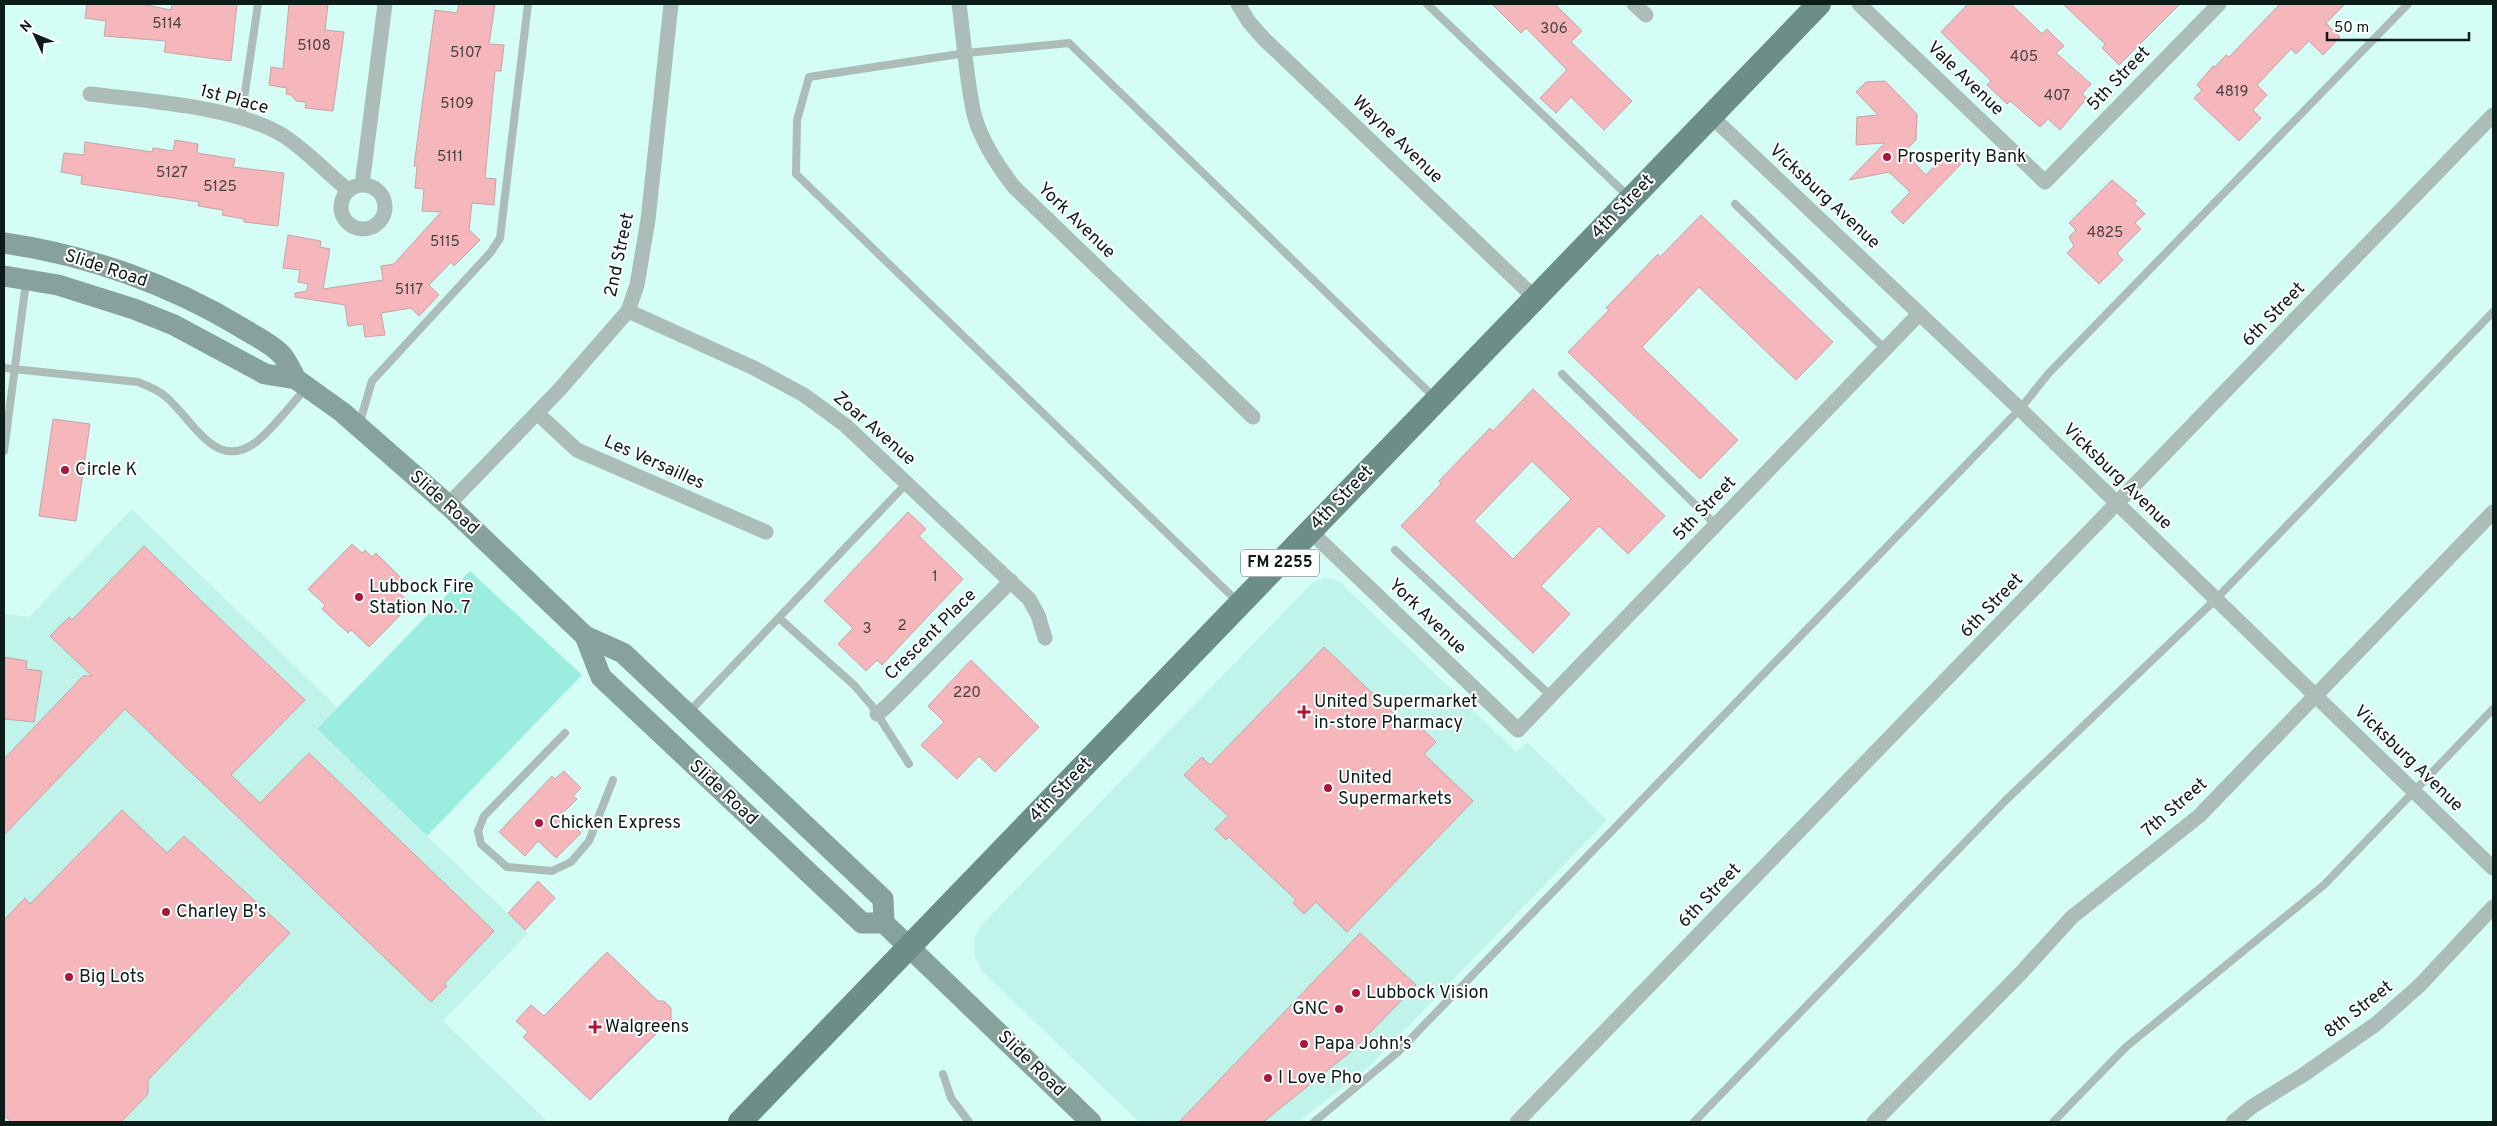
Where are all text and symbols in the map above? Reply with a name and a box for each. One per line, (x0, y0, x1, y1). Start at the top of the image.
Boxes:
north arrow (10, 10, 60, 60)
scale bar (2327, 10, 2470, 42)
house number: 5114 (152, 15, 182, 34)
text: N (17, 17, 36, 37)
text: 50 m (2334, 19, 2369, 38)
house number: 306 (1540, 20, 1568, 39)
house number: 5108 (297, 37, 331, 56)
street label: Vale Avenue (1922, 37, 2008, 121)
street label: 5th Street (2082, 42, 2156, 116)
house number: 5107 (450, 44, 482, 63)
house number: 405 (2010, 48, 2038, 67)
street label: 1st Place (197, 80, 271, 120)
house number: 4819 (2216, 83, 2249, 102)
house number: 407 (2044, 87, 2070, 106)
street label: Wayne Avenue (1347, 91, 1447, 189)
house number: 5109 (440, 95, 474, 114)
street label: Vicksburg Avenue (1764, 140, 1884, 254)
place label: Prosperity Bank (1897, 146, 2027, 169)
house number: 5111 (437, 148, 463, 167)
marker: Prosperity Bank (1881, 151, 1893, 163)
house number: 5127 (156, 164, 188, 183)
street label: 4th Street (1586, 170, 1660, 244)
house number: 5125 (203, 178, 237, 197)
street label: York Avenue (1032, 178, 1120, 264)
street label: 2nd Street (600, 211, 640, 299)
house number: 4825 (2087, 224, 2123, 243)
house number: 5115 (430, 233, 460, 252)
street label: Slide Road (62, 245, 150, 293)
street label: 6th Street (2238, 278, 2310, 352)
house number: 5117 (395, 281, 423, 300)
street label: Zoar Avenue (828, 387, 920, 471)
street label: Vicksburg Avenue (2057, 419, 2177, 535)
street label: Les Versailles (600, 431, 708, 495)
place label: Circle K (75, 459, 137, 482)
street label: 4th Street (1305, 461, 1379, 535)
marker: Circle K (59, 464, 71, 476)
street label: Slide Road (404, 466, 484, 540)
street label: 5th Street (1668, 472, 1742, 546)
road number: FM 2255 (1241, 550, 1319, 576)
house number: 1 (932, 568, 938, 587)
street label: 6th Street (1956, 569, 2028, 643)
street label: York Avenue (1383, 574, 1471, 660)
place label: Lubbock Fire Station No. 7 (369, 576, 474, 620)
street label: Crescent Place (880, 584, 982, 686)
marker: Lubbock Fire Station No. 7 (353, 591, 365, 603)
house number: 2 (897, 617, 907, 636)
house number: 3 (862, 620, 872, 639)
house number: 220 (953, 684, 981, 703)
place label: United Supermarket in-store Pharmacy (1314, 691, 1478, 735)
street label: Vicksburg Avenue (2348, 701, 2468, 817)
marker: United Supermarket in-store Pharmacy (1298, 706, 1310, 718)
street label: 4th Street (1024, 753, 1098, 827)
street label: Slide Road (684, 755, 762, 831)
place label: United Supermarkets (1338, 767, 1452, 811)
street label: 7th Street (2138, 773, 2212, 843)
marker: United Supermarkets (1322, 782, 1334, 794)
place label: Chicken Express (549, 812, 681, 835)
marker: Chicken Express (533, 817, 545, 829)
street label: 6th Street (1674, 859, 1746, 933)
place label: Charley B's (176, 901, 266, 924)
marker: Charley B's (160, 906, 172, 918)
place label: Big Lots (79, 966, 145, 989)
marker: Big Lots (63, 971, 75, 983)
street label: 8th Street (2320, 976, 2398, 1044)
place label: Lubbock Vision (1366, 982, 1489, 1005)
marker: Lubbock Vision (1350, 987, 1362, 999)
place label: GNC (1292, 998, 1329, 1021)
marker: GNC (1333, 1003, 1345, 1015)
place label: Walgreens (605, 1016, 689, 1039)
marker: Walgreens (589, 1021, 601, 1033)
street label: Slide Road (992, 1026, 1070, 1102)
place label: Papa John's (1314, 1033, 1411, 1056)
marker: Papa John's (1298, 1038, 1310, 1050)
place label: I Love Pho (1278, 1067, 1362, 1090)
marker: I Love Pho (1262, 1072, 1274, 1084)

